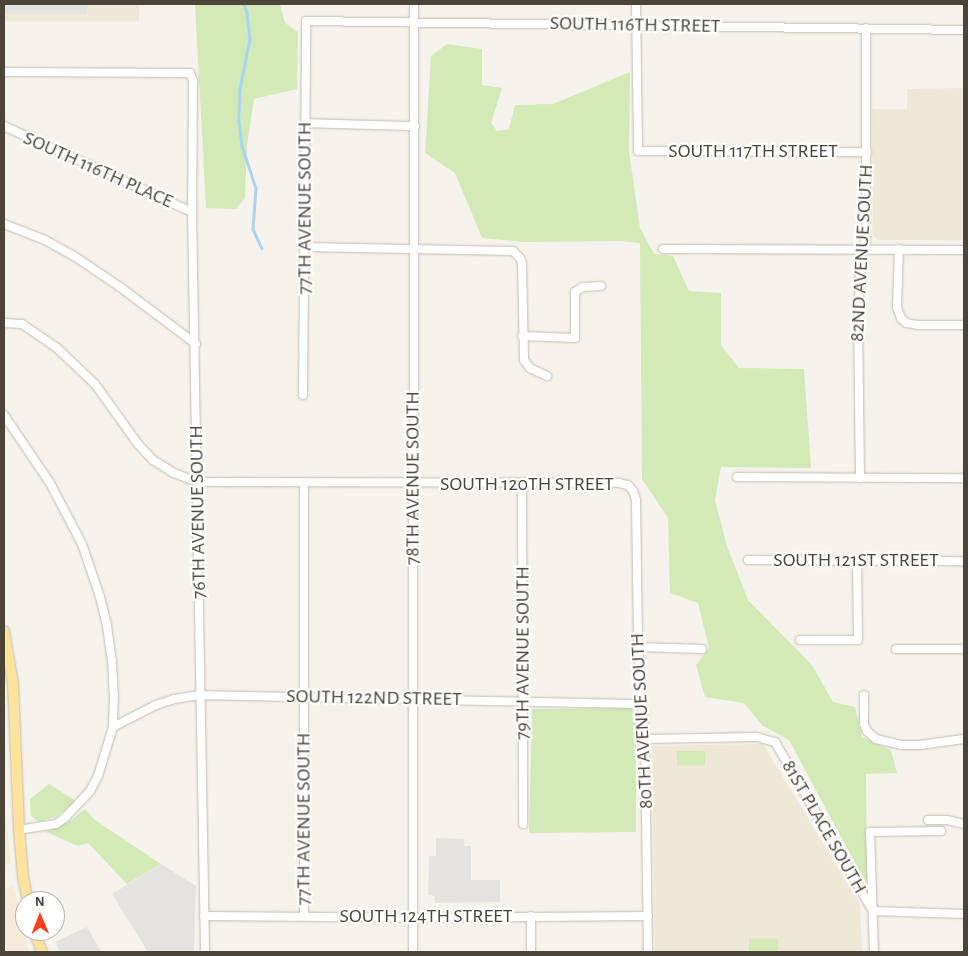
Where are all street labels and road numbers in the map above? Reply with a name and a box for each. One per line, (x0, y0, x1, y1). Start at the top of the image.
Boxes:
street label: SOUTH 116TH STREET (550, 12, 720, 38)
street label: 77TH AVENUE SOUTH (293, 122, 317, 294)
street label: SOUTH 116TH PLACE (19, 126, 177, 214)
street label: SOUTH 117TH STREET (668, 139, 838, 163)
street label: 82ND AVENUE SOUTH (845, 164, 879, 342)
street label: 78TH AVENUE SOUTH (401, 391, 425, 565)
street label: 76TH AVENUE SOUTH (184, 425, 212, 599)
street label: SOUTH 120TH STREET (440, 472, 614, 496)
street label: SOUTH 121ST STREET (773, 548, 939, 572)
street label: 79TH AVENUE SOUTH (511, 566, 535, 740)
street label: 80TH AVENUE SOUTH (625, 632, 659, 810)
street label: SOUTH 122ND STREET (286, 684, 462, 712)
street label: 77TH AVENUE SOUTH (292, 733, 316, 905)
street label: 81ST PLACE SOUTH (776, 756, 872, 898)
street label: SOUTH 124TH STREET (340, 904, 512, 928)

